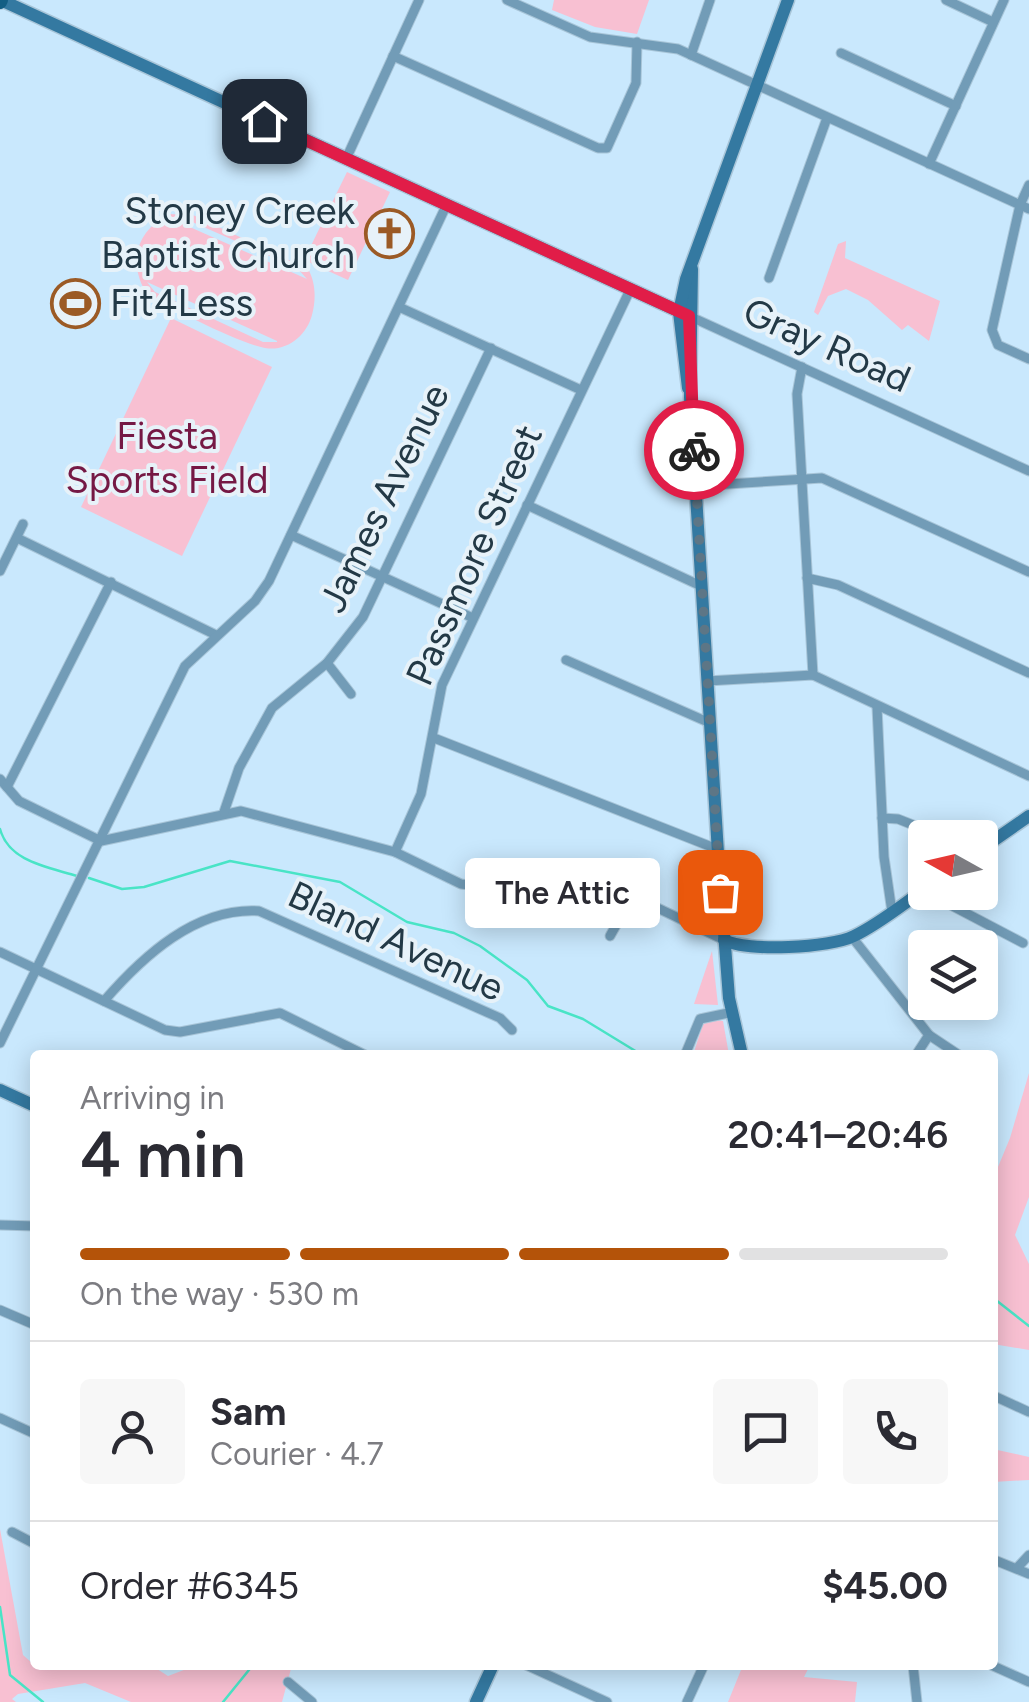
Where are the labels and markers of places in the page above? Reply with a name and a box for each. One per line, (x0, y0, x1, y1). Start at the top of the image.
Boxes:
pin (222, 79, 307, 164)
place label: Stoney Creek Baptist Church (101, 188, 356, 278)
church icon: Stoney Creek Baptist Church (364, 207, 416, 259)
sports icon: Fit4Less (49, 277, 101, 329)
place label: Fit4Less (110, 280, 253, 326)
pin (678, 850, 763, 935)
callout: The Attic (465, 857, 660, 927)

